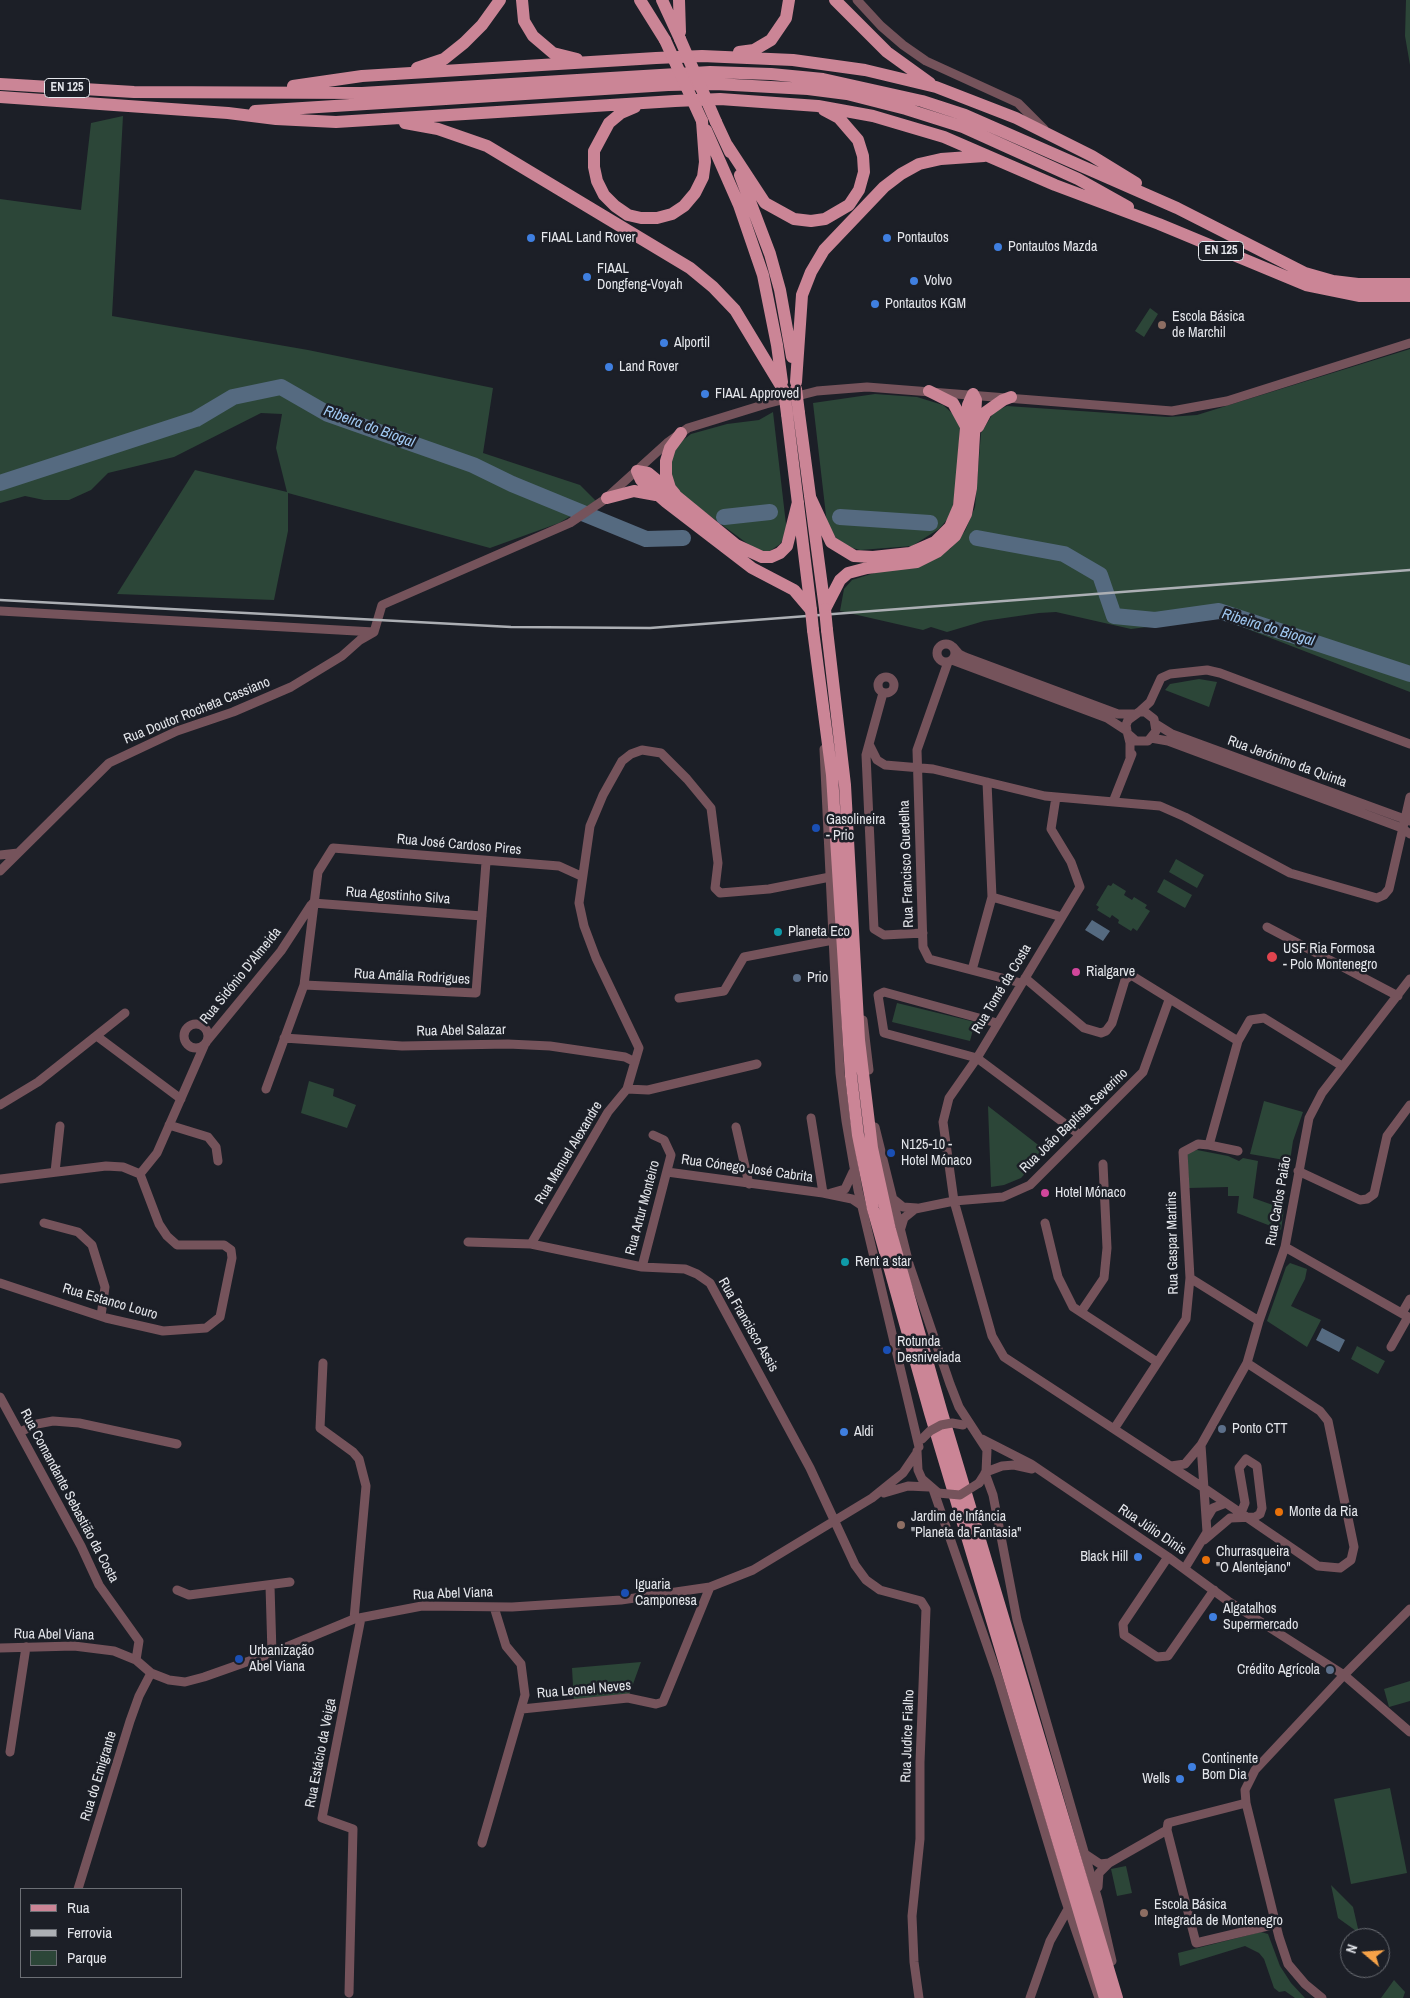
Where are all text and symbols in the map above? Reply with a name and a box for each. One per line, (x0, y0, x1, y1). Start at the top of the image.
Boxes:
road number: EN 125 (44, 78, 90, 98)
place label: FIAAL Land Rover (541, 230, 635, 246)
place label: Pontautos (897, 230, 949, 246)
marker: FIAAL Land Rover (525, 232, 537, 244)
marker: Pontautos (881, 232, 893, 244)
place label: Pontautos Mazda (1008, 239, 1097, 255)
marker: Pontautos Mazda (992, 241, 1004, 253)
road number: EN 125 (1198, 242, 1244, 260)
place label: FIAAL Dongfeng-Voyah (597, 261, 683, 294)
marker: FIAAL Dongfeng-Voyah (581, 271, 593, 283)
place label: Volvo (924, 273, 952, 289)
marker: Volvo (908, 275, 920, 287)
place label: Pontautos KGM (885, 296, 966, 312)
marker: Pontautos KGM (869, 298, 881, 310)
place label: Escola Básica de Marchil (1172, 309, 1245, 342)
marker: Escola Básica de Marchil (1156, 319, 1168, 331)
place label: Alportil (674, 335, 710, 351)
marker: Alportil (658, 337, 670, 349)
place label: Land Rover (619, 359, 678, 375)
marker: Land Rover (603, 361, 615, 373)
place label: FIAAL Approved (715, 386, 799, 402)
marker: FIAAL Approved (699, 388, 711, 400)
water label: Ribeira do Biogal (321, 402, 417, 452)
water label: Ribeira do Biogal (1220, 605, 1316, 651)
street label: Rua Doutor Rocheta Cassiano (121, 674, 273, 748)
street label: Rua Jerónimo da Quinta (1225, 733, 1349, 791)
street label: Rua Francisco Guedelha (896, 800, 918, 928)
place label: Gasolineira - Prio (826, 812, 885, 844)
marker: Gasolineira - Prio (810, 822, 822, 834)
street label: Rua José Cardoso Pires (396, 831, 522, 859)
street label: Rua Agostinho Silva (345, 884, 451, 908)
street label: Rua Sidónio D'Almeida (197, 924, 285, 1028)
place label: Planeta Eco (788, 924, 850, 940)
marker: Planeta Eco (772, 926, 784, 938)
street label: Rua Tomé da Costa (969, 941, 1035, 1037)
place label: USF Ria Formosa - Polo Montenegro (1283, 941, 1377, 974)
marker: USF Ria Formosa - Polo Montenegro (1265, 950, 1279, 964)
place label: Rialgarve (1086, 964, 1135, 980)
street label: Rua Amália Rodrigues (354, 966, 470, 988)
marker: Rialgarve (1070, 966, 1082, 978)
place label: Prio (807, 970, 828, 986)
marker: Prio (791, 972, 803, 984)
street label: Rua Abel Salazar (416, 1022, 506, 1040)
street label: Rua João Baptista Severino (1017, 1065, 1131, 1177)
street label: Rua Manuel Alexandre (532, 1099, 606, 1207)
place label: N125-10 - Hotel Mónaco (901, 1137, 972, 1170)
marker: N125-10 - Hotel Mónaco (885, 1147, 897, 1159)
street label: Rua Cónego José Cabrita (680, 1151, 814, 1187)
street label: Rua Carlos Paião (1263, 1155, 1295, 1247)
street label: Rua Artur Monteiro (622, 1159, 664, 1257)
place label: Hotel Mónaco (1055, 1185, 1126, 1201)
marker: Hotel Mónaco (1039, 1187, 1051, 1199)
street label: Rua Gaspar Martins (1164, 1191, 1182, 1295)
place label: Rent a star (855, 1254, 911, 1270)
marker: Rent a star (839, 1256, 851, 1268)
street label: Rua Francisco Assis (714, 1275, 782, 1375)
street label: Rua Estanco Louro (60, 1280, 160, 1324)
place label: Rotunda Desnivelada (897, 1334, 961, 1366)
marker: Rotunda Desnivelada (881, 1344, 893, 1356)
street label: Rua Comandante Sebastião da Costa (16, 1406, 122, 1586)
place label: Ponto CTT (1232, 1421, 1288, 1437)
marker: Ponto CTT (1216, 1423, 1228, 1435)
place label: Aldi (854, 1424, 874, 1440)
marker: Aldi (838, 1426, 850, 1438)
street label: Rua Júlio Dinis (1115, 1501, 1189, 1559)
place label: Monte da Ria (1289, 1504, 1358, 1520)
marker: Monte da Ria (1273, 1506, 1285, 1518)
place label: Jardim de Infância "Planeta da Fantasia" (911, 1509, 1021, 1541)
marker: Jardim de Infância "Planeta da Fantasia" (895, 1519, 907, 1531)
place label: Churrasqueira "O Alentejano" (1216, 1544, 1291, 1576)
place label: Black Hill (1080, 1549, 1128, 1565)
marker: Black Hill (1132, 1551, 1144, 1563)
marker: Churrasqueira "O Alentejano" (1200, 1554, 1212, 1566)
place label: Iguaria Camponesa (635, 1577, 697, 1610)
street label: Rua Abel Viana (413, 1584, 493, 1604)
marker: Iguaria Camponesa (619, 1587, 631, 1599)
place label: Algatalhos Supermercado (1223, 1601, 1298, 1634)
marker: Algatalhos Supermercado (1207, 1611, 1219, 1623)
street label: Rua Abel Viana (14, 1626, 94, 1644)
place label: Urbanização Abel Viana (249, 1643, 314, 1675)
marker: Urbanização Abel Viana (233, 1653, 245, 1665)
place label: Crédito Agrícola (1237, 1662, 1320, 1678)
marker: Crédito Agrícola (1324, 1664, 1336, 1676)
street label: Rua Leonel Neves (536, 1678, 632, 1702)
street label: Rua Judice Fialho (898, 1689, 918, 1783)
street label: Rua Estácio da Veiga (302, 1697, 340, 1809)
street label: Rua do Emigrante (77, 1729, 121, 1823)
place label: Continente Bom Dia (1202, 1751, 1258, 1784)
marker: Continente Bom Dia (1186, 1761, 1198, 1773)
place label: Wells (1142, 1771, 1170, 1787)
marker: Wells (1174, 1773, 1186, 1785)
legend (20, 1888, 182, 1978)
text: Rua (67, 1897, 90, 1918)
place label: Escola Básica Integrada de Montenegro (1154, 1897, 1283, 1930)
marker: Escola Básica Integrada de Montenegro (1138, 1907, 1150, 1919)
text: Ferrovia (67, 1922, 112, 1943)
north arrow (1340, 1928, 1390, 1978)
text: N (1342, 1942, 1362, 1955)
text: Parque (67, 1947, 107, 1968)

